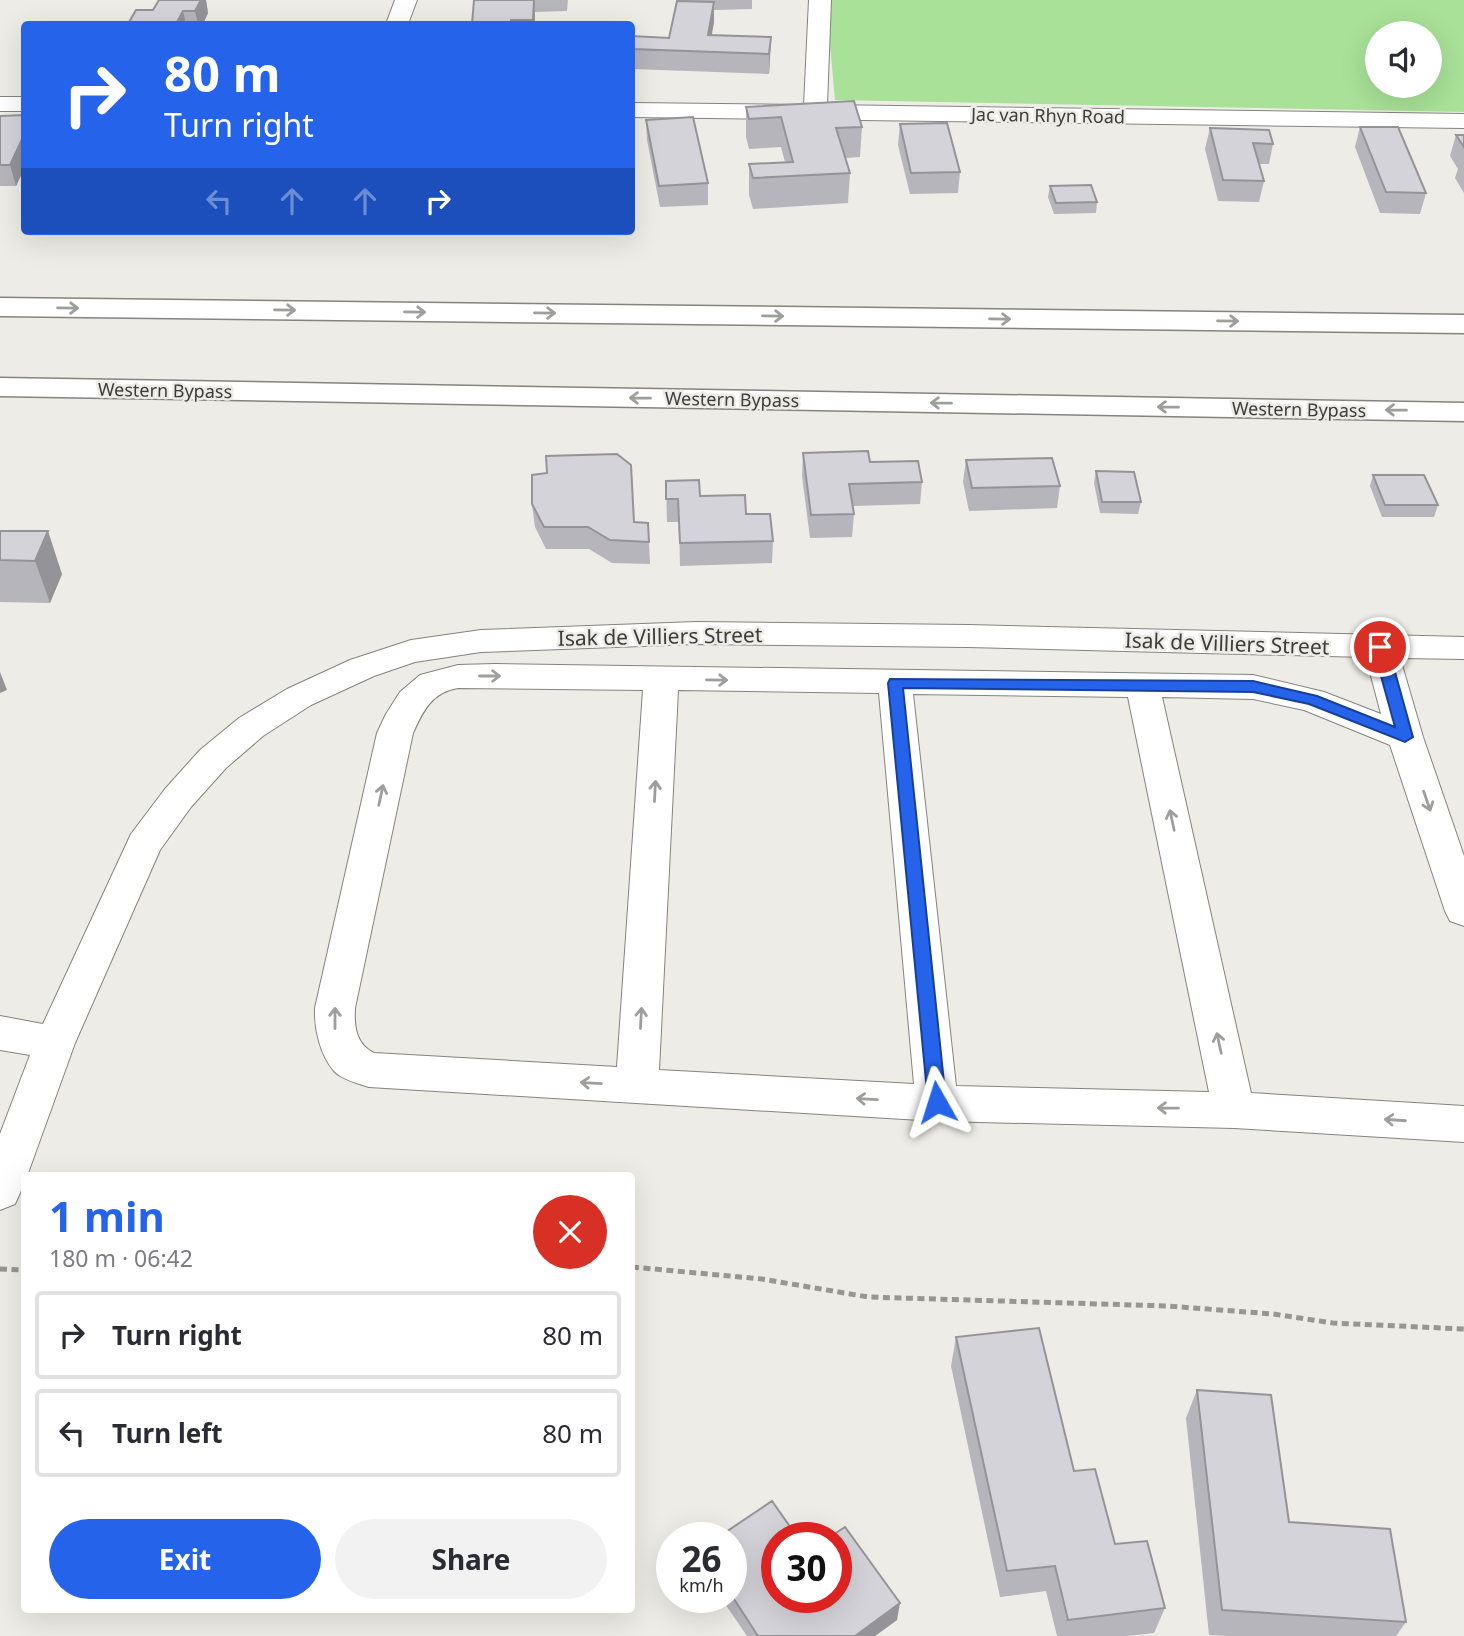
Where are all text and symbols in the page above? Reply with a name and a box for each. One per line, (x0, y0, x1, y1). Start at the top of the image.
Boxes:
map controls (1365, 21, 1442, 98)
button: sound (1365, 21, 1442, 98)
text: 80 m (164, 40, 281, 106)
icon: right (49, 49, 140, 140)
street label: Jac van Rhyn Road (969, 102, 1125, 128)
text: Turn right (164, 103, 314, 146)
icon: left (200, 182, 238, 220)
icon: ahead (273, 182, 311, 220)
icon: ahead (346, 182, 384, 220)
icon: right (419, 182, 457, 220)
one-way arrow (56, 301, 79, 314)
one-way arrow (273, 303, 296, 317)
one-way arrow (404, 305, 427, 319)
one-way arrow (533, 306, 556, 320)
one-way arrow (761, 309, 784, 323)
one-way arrow (988, 312, 1011, 326)
one-way arrow (1216, 315, 1239, 328)
street label: Western Bypass (98, 377, 232, 403)
street label: Western Bypass (665, 386, 799, 412)
one-way arrow (629, 391, 652, 404)
one-way arrow (930, 396, 953, 410)
street label: Western Bypass (1232, 396, 1366, 422)
one-way arrow (1157, 400, 1180, 413)
one-way arrow (1385, 404, 1408, 417)
pin (1350, 617, 1410, 677)
street label: Isak de Villiers Street (557, 620, 763, 652)
street label: Isak de Villiers Street (1124, 625, 1330, 661)
icon: arrive (1361, 628, 1399, 666)
one-way arrow (478, 669, 501, 683)
one-way arrow (705, 674, 728, 687)
one-way arrow (648, 779, 661, 802)
one-way arrow (375, 784, 388, 807)
one-way arrow (1422, 790, 1434, 812)
one-way arrow (1164, 809, 1178, 832)
one-way arrow (328, 1007, 342, 1030)
one-way arrow (635, 1007, 648, 1030)
one-way arrow (1212, 1032, 1226, 1055)
position arrow (900, 1065, 974, 1139)
one-way arrow (581, 1076, 603, 1089)
one-way arrow (856, 1092, 879, 1105)
one-way arrow (1157, 1101, 1180, 1115)
one-way arrow (1384, 1113, 1407, 1126)
text: 1 min (49, 1187, 165, 1244)
button: close (533, 1195, 607, 1269)
text: 180 m · 06:42 (49, 1242, 193, 1274)
icon: right (53, 1316, 91, 1354)
text: Turn right (112, 1317, 242, 1353)
text: 80 m (542, 1317, 603, 1353)
icon: left (53, 1414, 91, 1452)
text: Turn left (112, 1415, 223, 1451)
text: 80 m (542, 1415, 603, 1451)
button: Exit (49, 1519, 321, 1599)
button: Share (335, 1519, 607, 1599)
speed limit sign: 30 (761, 1522, 852, 1613)
text: 26 (681, 1535, 722, 1582)
text: km/h (679, 1573, 724, 1597)

